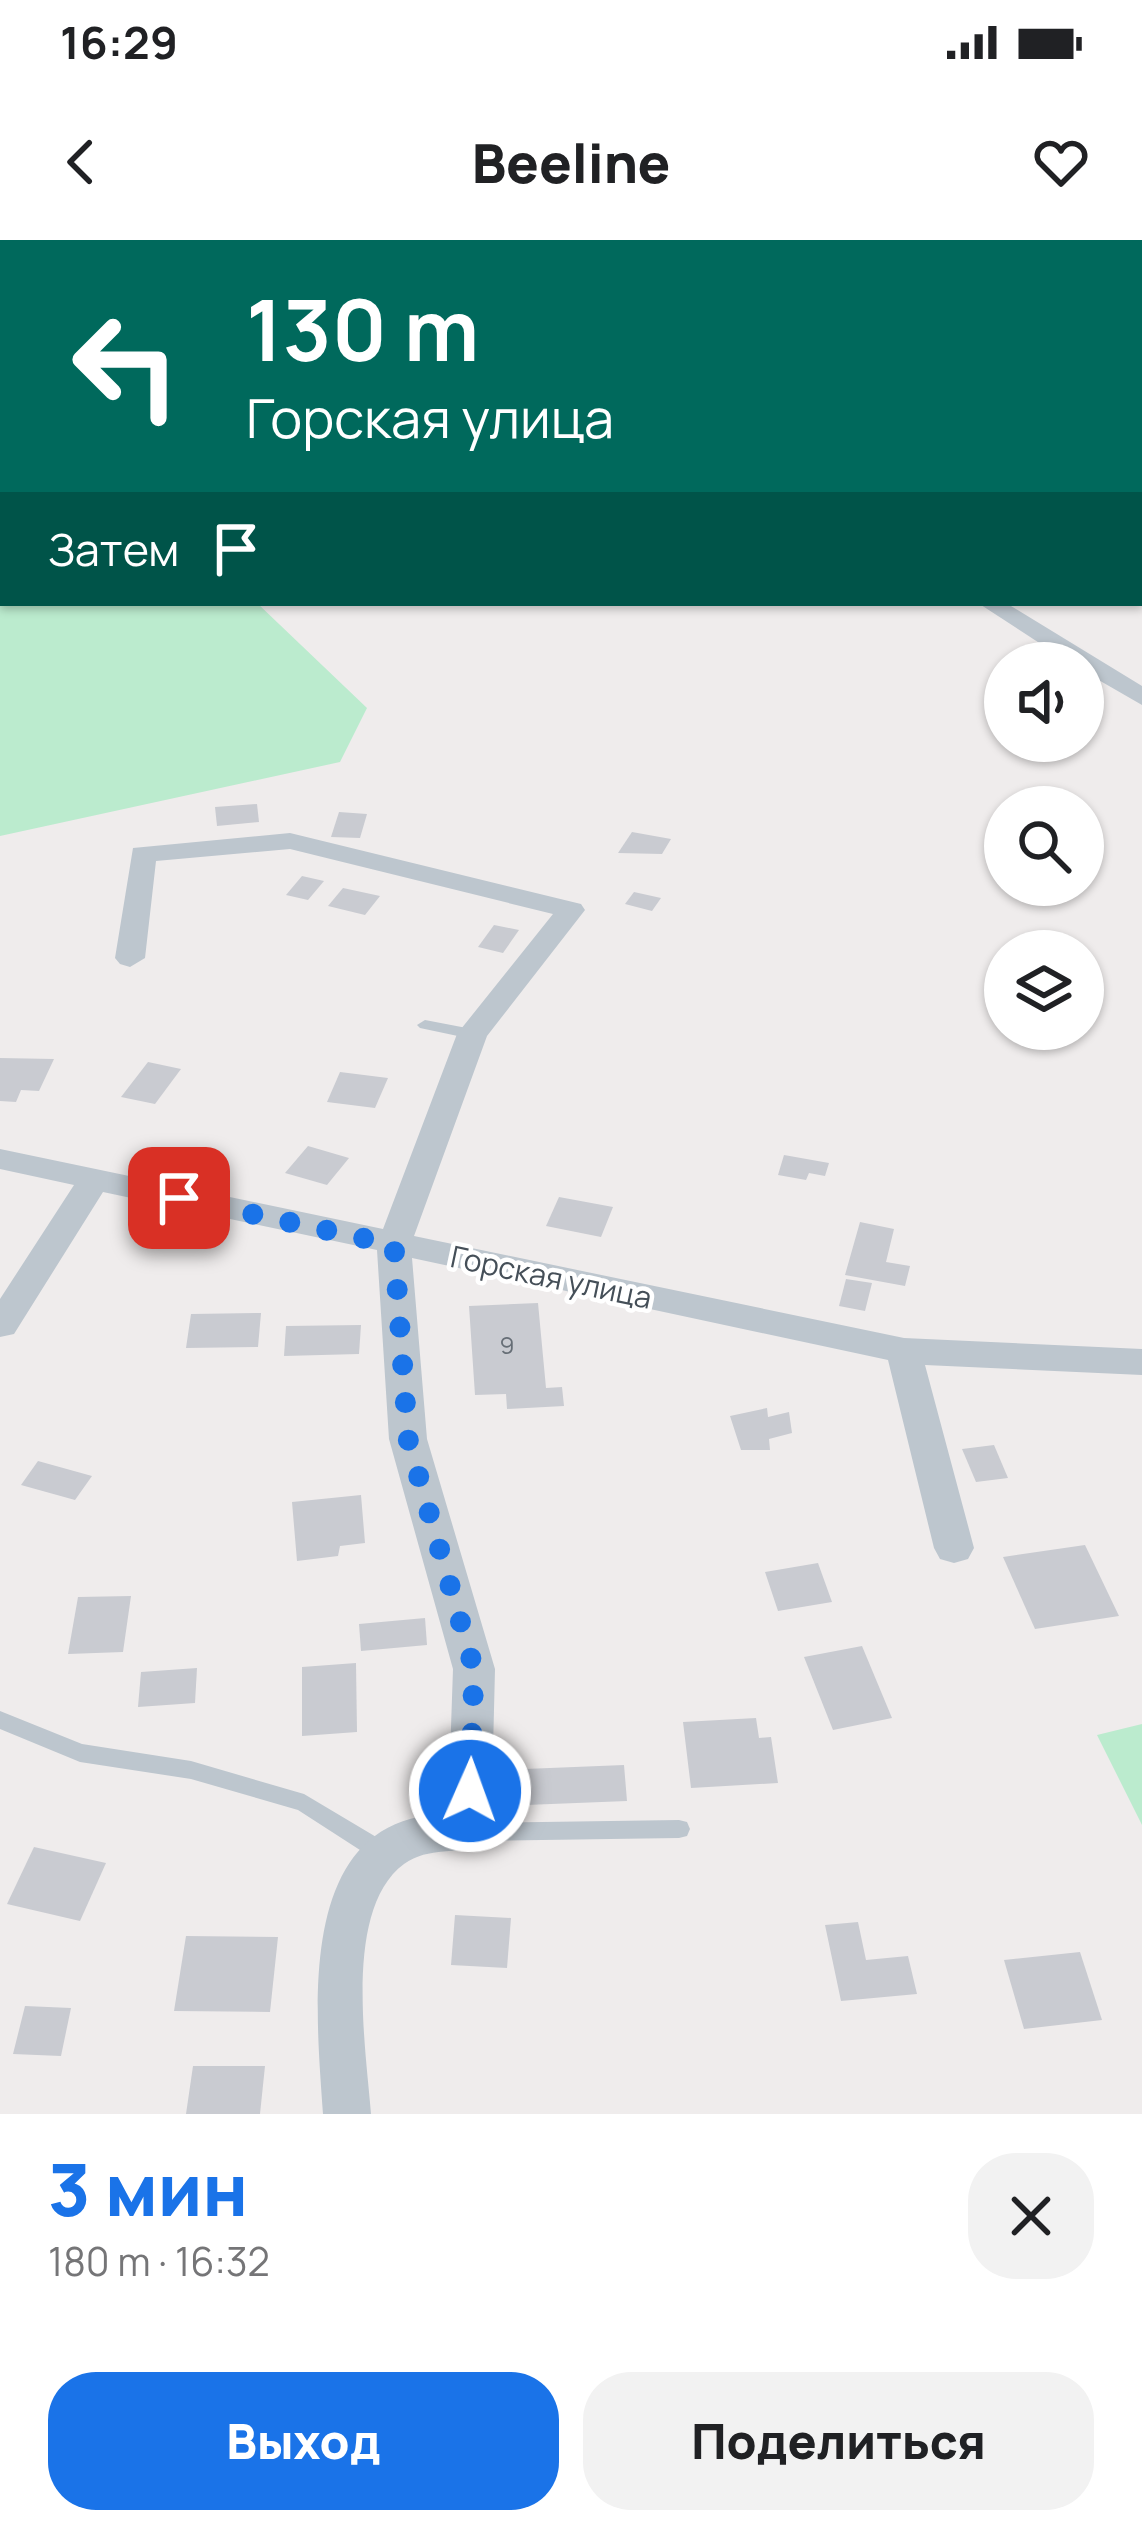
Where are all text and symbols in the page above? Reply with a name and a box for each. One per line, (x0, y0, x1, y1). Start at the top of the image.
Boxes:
text: 16:29 (60, 11, 178, 73)
text: Beeline (472, 125, 670, 199)
icon: back (48, 129, 114, 195)
icon: heart (1028, 129, 1094, 195)
text: 130 m (246, 271, 479, 386)
icon: left (48, 288, 204, 444)
text: Горская улица (246, 380, 614, 454)
icon: arrive (203, 516, 269, 582)
text: Затем (48, 518, 179, 580)
map controls (984, 642, 1104, 1050)
button: sound (984, 642, 1104, 762)
button: search (984, 786, 1104, 906)
button: layers (984, 930, 1104, 1050)
pin (128, 1147, 230, 1249)
icon: arrive (146, 1165, 212, 1231)
street label: Горская улица (447, 1235, 656, 1318)
house number: 9 (500, 1328, 514, 1361)
position arrow (407, 1728, 533, 1854)
text: 3 мин (48, 2139, 248, 2238)
button: close (968, 2153, 1094, 2279)
text: 180 m · 16:32 (48, 2234, 270, 2288)
button: Выход (48, 2372, 559, 2510)
button: Поделиться (583, 2372, 1094, 2510)

